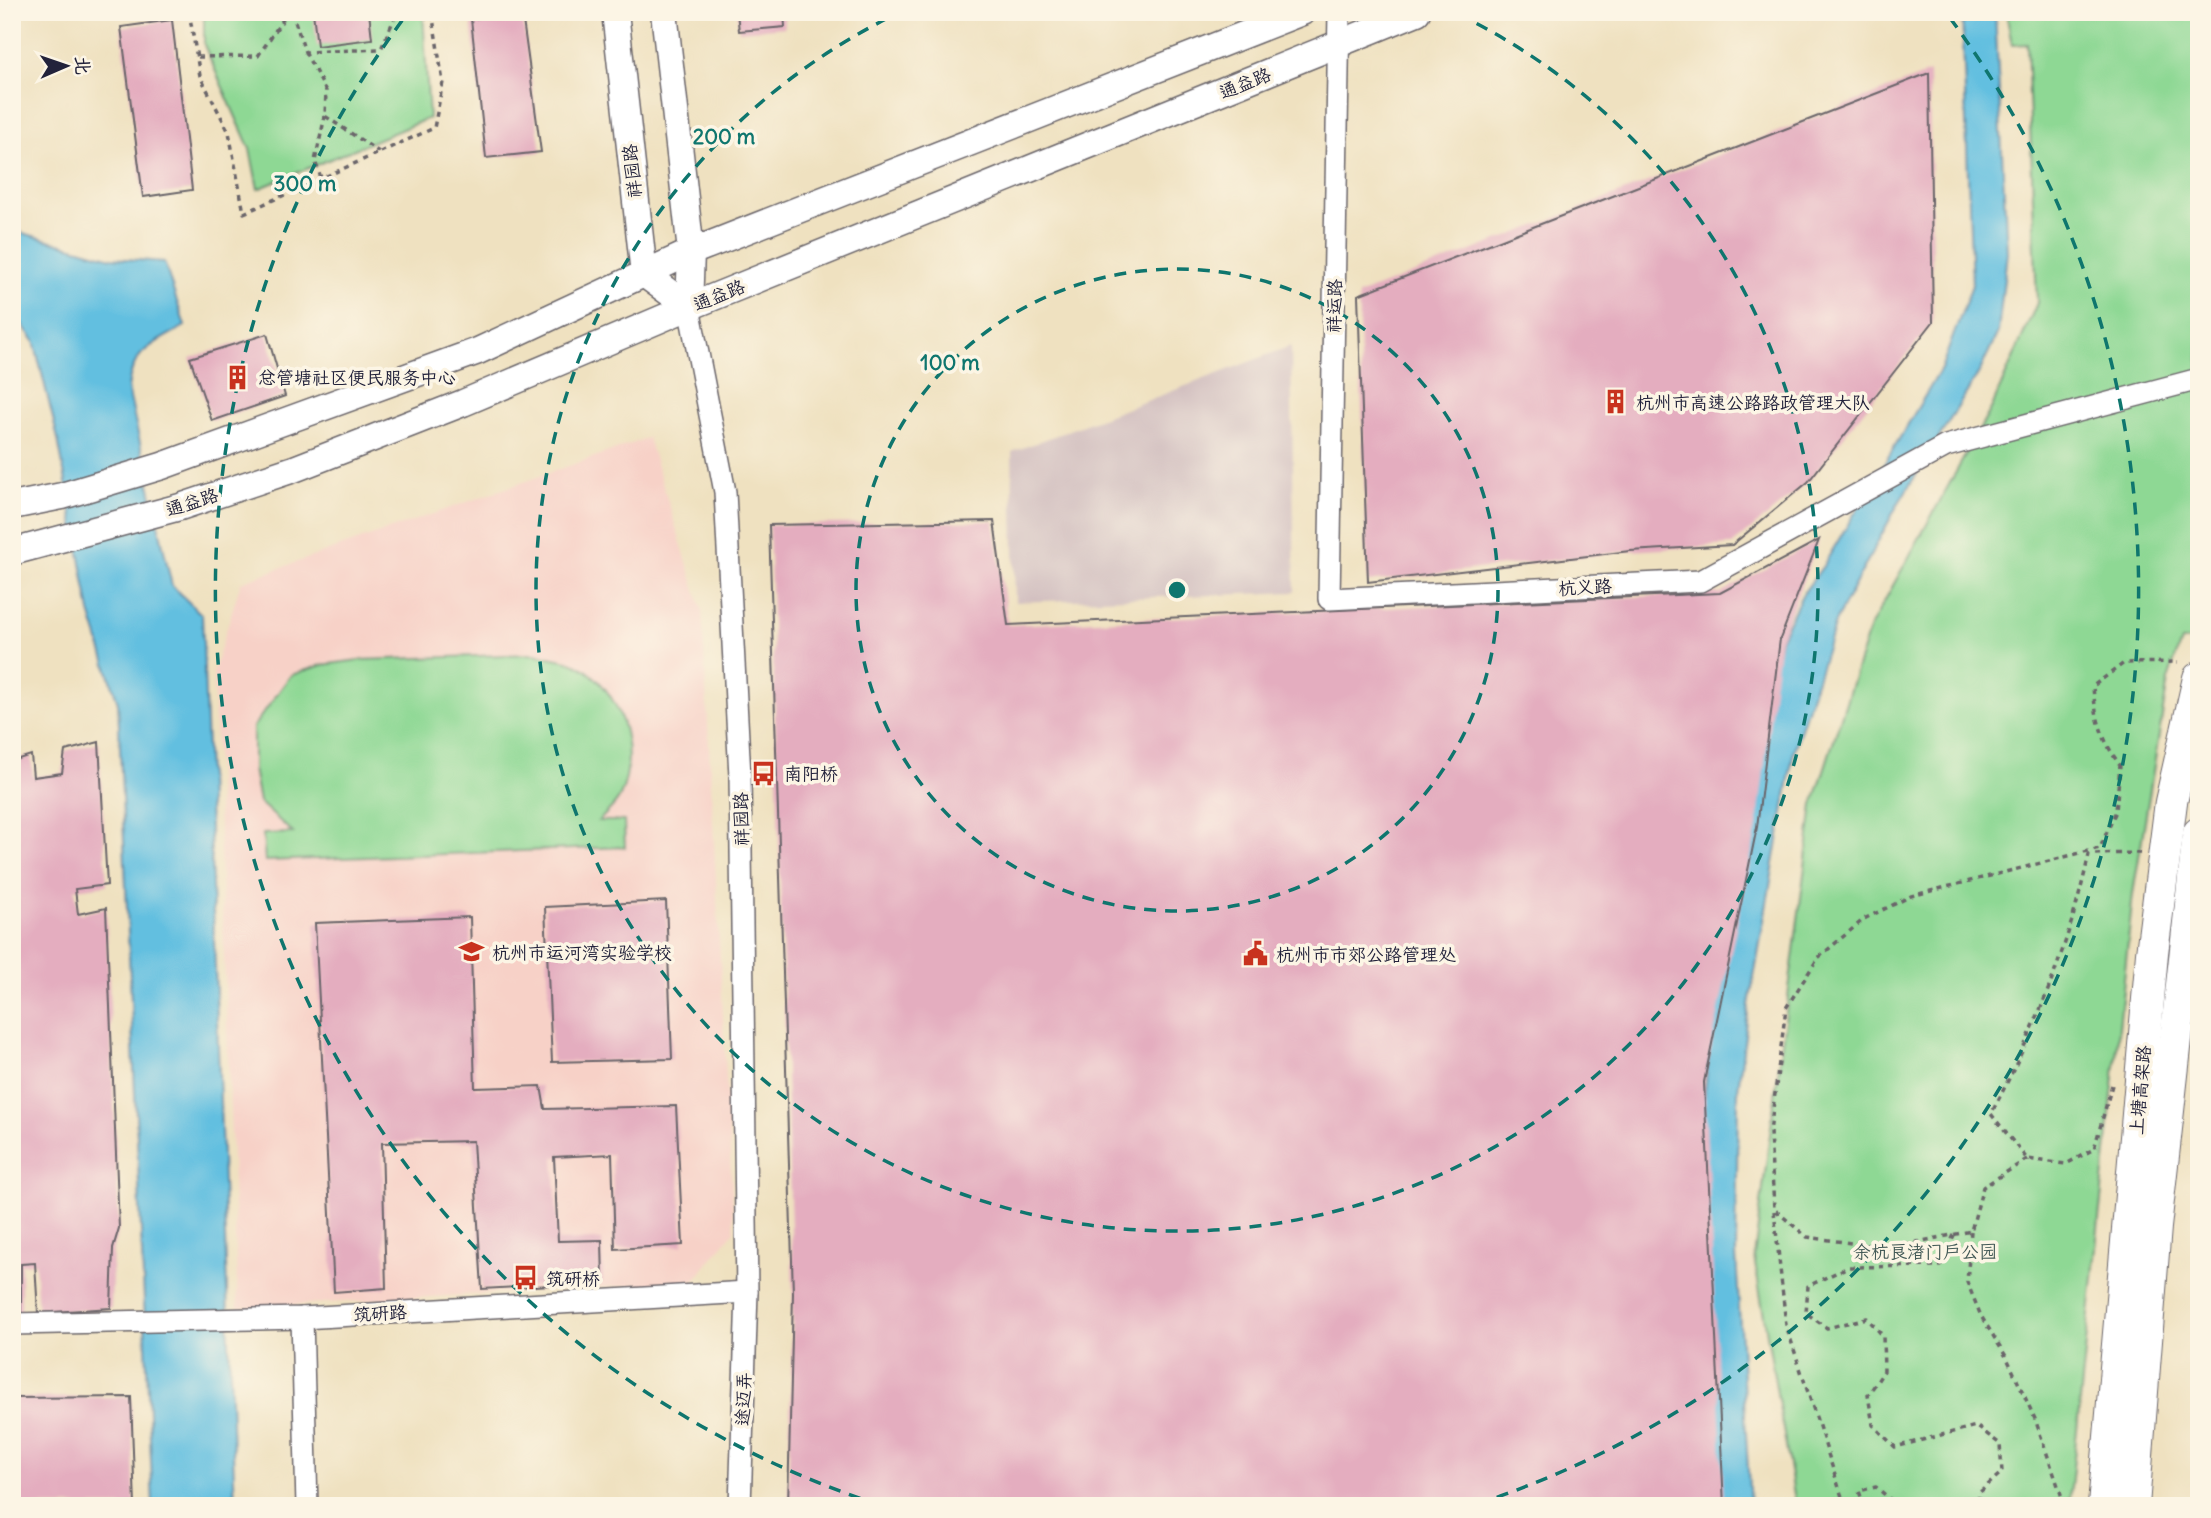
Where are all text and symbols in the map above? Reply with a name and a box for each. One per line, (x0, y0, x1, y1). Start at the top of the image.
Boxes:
north arrow (32, 32, 102, 102)
text: 北 (71, 55, 95, 75)
street label: 通益路 (1216, 62, 1274, 104)
text: 200 m (693, 123, 756, 150)
street label: 祥园路 (618, 143, 646, 199)
text: 300 m (274, 170, 337, 197)
street label: 通益路 (690, 274, 748, 316)
street label: 祥运路 (1322, 279, 1346, 333)
text: 100 m (920, 349, 980, 376)
building icon: 总管塘社区便民服务中心 (224, 363, 252, 391)
place label: 总管塘社区便民服务中心 (258, 366, 456, 389)
building icon: 杭州市高速公路路政管理大队 (1602, 388, 1630, 416)
place label: 杭州市高速公路路政管理大队 (1636, 391, 1870, 414)
street label: 通益路 (163, 483, 221, 521)
street label: 杭义路 (1557, 574, 1613, 600)
centre of rings (1165, 578, 1189, 602)
bus stop icon: 南阳桥 (750, 759, 778, 787)
place label: 南阳桥 (784, 762, 838, 785)
street label: 祥园路 (729, 792, 753, 846)
school or university icon: 杭州市运河湾实验学校 (458, 938, 486, 966)
public building icon: 杭州市市郊公路管理处 (1242, 940, 1270, 968)
place label: 杭州市运河湾实验学校 (492, 941, 672, 964)
place label: 杭州市市郊公路管理处 (1276, 943, 1456, 966)
street label: 上塘高架路 (2125, 1044, 2155, 1136)
park label: 余杭良渚门户公园 (1853, 1240, 1997, 1263)
bus stop icon: 筑研桥 (512, 1264, 540, 1292)
place label: 筑研桥 (546, 1267, 600, 1290)
street label: 筑研路 (352, 1300, 408, 1326)
street label: 途迈弄 (731, 1372, 755, 1426)

